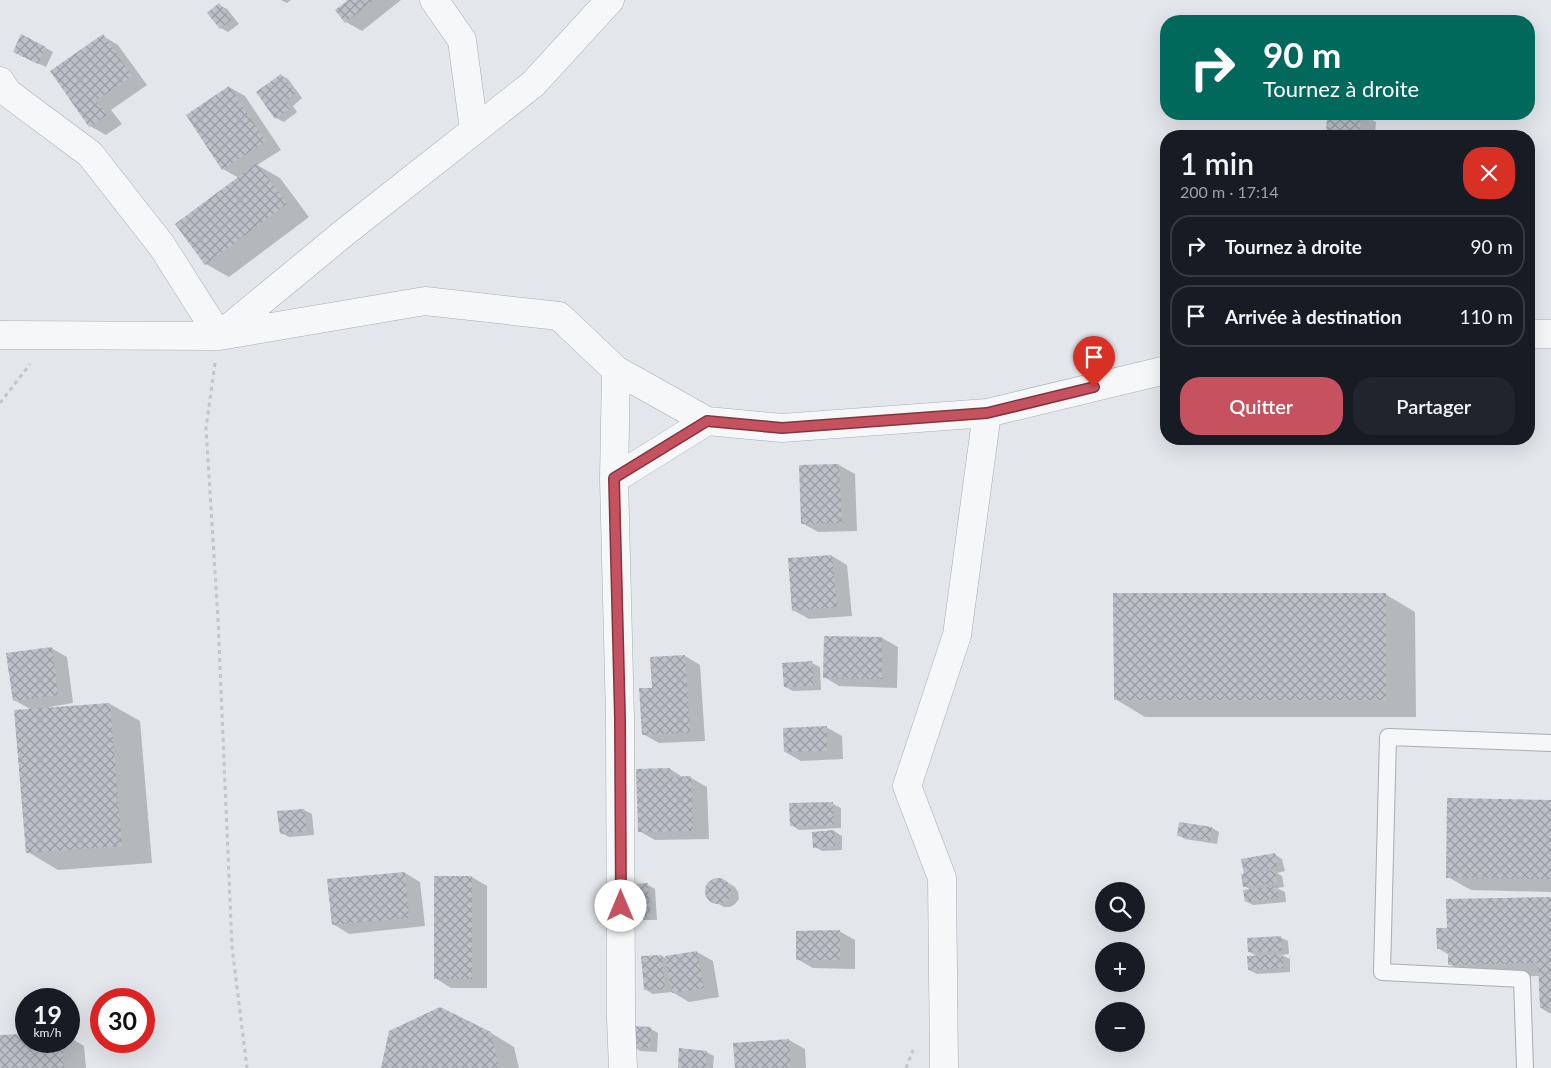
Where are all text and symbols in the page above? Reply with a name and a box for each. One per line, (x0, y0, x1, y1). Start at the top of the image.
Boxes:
text: 90 m (1263, 33, 1341, 75)
icon: right (1180, 35, 1245, 100)
text: Tournez à droite (1263, 75, 1419, 102)
text: 1 min (1180, 145, 1254, 181)
button: close (1463, 147, 1515, 199)
text: 200 m · 17:14 (1180, 182, 1279, 201)
icon: right (1182, 232, 1210, 260)
text: Tournez à droite (1225, 235, 1362, 258)
text: 90 m (1470, 235, 1513, 258)
icon: arrive (1182, 302, 1210, 330)
text: Arrivée à destination (1225, 305, 1402, 328)
text: 110 m (1459, 305, 1513, 328)
pin (1073, 336, 1115, 387)
icon: arrive (1080, 343, 1108, 371)
button: Quitter (1180, 377, 1343, 435)
button: Partager (1353, 377, 1515, 435)
position arrow (594, 879, 646, 931)
map controls (1095, 882, 1145, 1052)
button: search (1095, 882, 1145, 932)
button: + (1095, 942, 1145, 992)
speed limit sign: 30 (90, 988, 155, 1053)
text: 19 (33, 999, 62, 1029)
button: − (1095, 1002, 1145, 1052)
text: km/h (33, 1025, 62, 1040)

